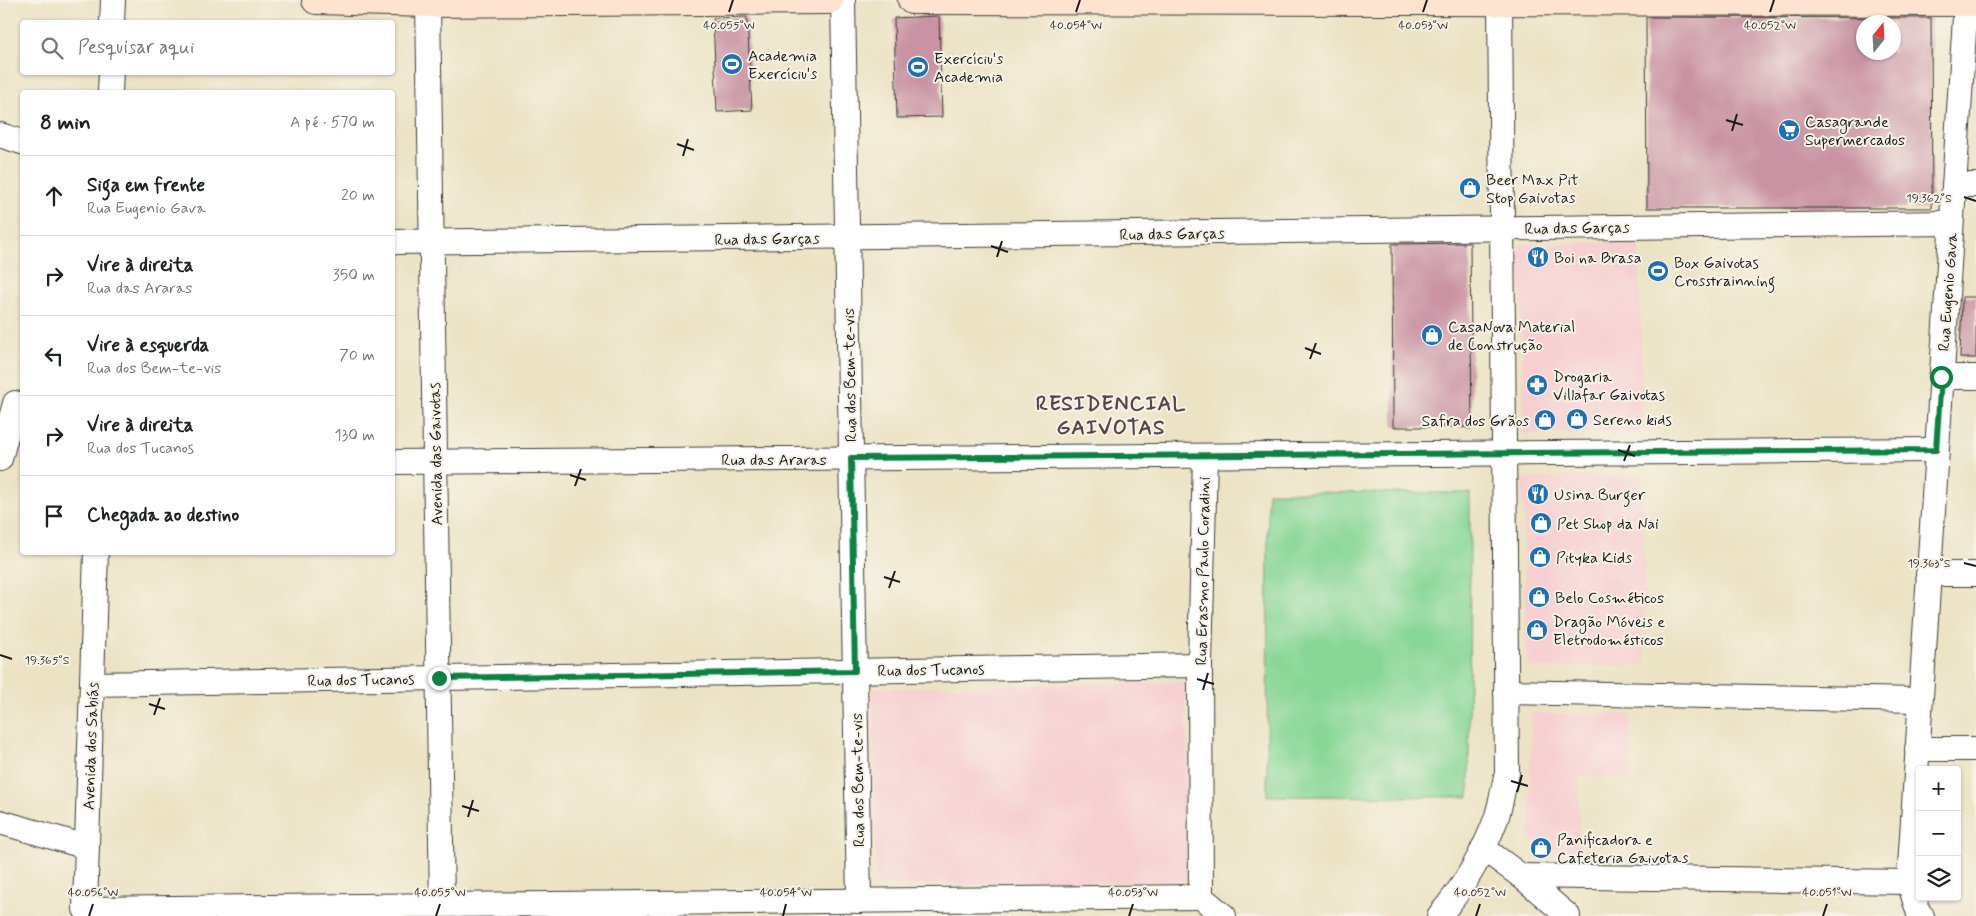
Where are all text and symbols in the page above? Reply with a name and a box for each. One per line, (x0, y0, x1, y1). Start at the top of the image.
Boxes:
north arrow (1856, 15, 1901, 60)
text: 40.055°W (703, 18, 755, 34)
text: 40.054°W (1050, 18, 1102, 34)
text: 40.053°W (1398, 18, 1448, 34)
text: 40.052°W (1744, 18, 1796, 34)
search box (20, 20, 395, 75)
icon: search (38, 34, 66, 62)
text: Pesquisar aqui (78, 35, 194, 60)
place label: Academia Exercíciu's (748, 46, 817, 85)
place label: Exercíciu's Academia (934, 49, 1003, 88)
sports icon: Academia Exercíciu's (720, 52, 744, 76)
sports icon: Exercíciu's Academia (906, 55, 930, 79)
text: 8 min (40, 109, 91, 137)
text: A pé · 570 m (290, 112, 375, 133)
place label: Casagrande Supermercados (1805, 112, 1905, 151)
supermarket icon: Casagrande Supermercados (1777, 118, 1801, 142)
place label: Beer Max Pit Stop Gaivotas (1486, 170, 1579, 209)
text: Siga em frente (87, 173, 205, 198)
shop icon: Beer Max Pit Stop Gaivotas (1458, 176, 1482, 200)
icon: ahead (40, 182, 68, 210)
text: 20 m (341, 185, 375, 206)
text: 19.362°S (1906, 191, 1952, 207)
text: Rua Eugenio Gava (87, 198, 206, 219)
street label: Rua das Garças (1524, 217, 1630, 240)
street label: Rua das Garças (1119, 223, 1225, 246)
street label: Rua das Garças (714, 228, 820, 251)
street label: Rua Eugenio Gava (1934, 232, 1963, 352)
restaurant icon: Boi na Brasa (1526, 245, 1550, 269)
place label: Boi na Brasa (1554, 248, 1642, 269)
text: Vire à direita (87, 253, 193, 278)
place label: Box Gaivotas Crosstrainning (1674, 253, 1775, 293)
sports icon: Box Gaivotas Crosstrainning (1646, 259, 1670, 283)
icon: right (40, 262, 68, 290)
text: 350 m (333, 265, 375, 286)
text: Rua das Araras (87, 278, 192, 299)
street label: Rua dos Bem-te-vis (839, 308, 862, 442)
place label: CasaNova Material de Construção (1448, 317, 1575, 356)
shop icon: CasaNova Material de Construção (1420, 323, 1444, 347)
text: Vire à esquerda (87, 333, 209, 358)
icon: left (40, 342, 68, 370)
text: 70 m (339, 345, 375, 366)
text: Rua dos Bem-te-vis (87, 358, 221, 379)
route start (1930, 366, 1953, 389)
place label: Drogaria Villafar Gaivotas (1553, 367, 1665, 406)
pharmacy icon: Drogaria Villafar Gaivotas (1525, 373, 1549, 397)
street label: Avenida das Gaivotas (425, 382, 448, 526)
district label: RESIDENCIAL GAIVOTAS (1036, 390, 1186, 442)
shop icon: Sereno kids (1565, 407, 1589, 431)
shop icon: Safra dos Grãos (1533, 408, 1557, 432)
place label: Sereno kids (1593, 410, 1672, 431)
place label: Safra dos Grãos (1422, 411, 1529, 432)
text: Vire à direita (87, 413, 193, 438)
icon: right (40, 422, 68, 450)
text: 130 m (334, 425, 375, 446)
text: Rua dos Tucanos (87, 438, 194, 459)
street label: Rua das Araras (721, 450, 827, 471)
street label: Rua Erasmo Paulo Coradini (1191, 476, 1216, 666)
restaurant icon: Usina Burger (1526, 482, 1550, 506)
place label: Usina Burger (1554, 485, 1646, 507)
icon: arrive (40, 502, 68, 530)
text: Chegada ao destino (87, 503, 239, 528)
shop icon: Pet Shop da Nai (1529, 511, 1553, 535)
place label: Pet Shop da Nai (1557, 514, 1659, 535)
shop icon: Pityka Kids (1528, 545, 1552, 569)
place label: Pityka Kids (1556, 548, 1632, 569)
text: 19.363°S (1908, 556, 1951, 572)
shop icon: Belo Cosméticos (1527, 585, 1551, 609)
place label: Belo Cosméticos (1555, 588, 1664, 609)
place label: Dragão Móveis e Eletrodomésticos (1553, 612, 1665, 651)
shop icon: Dragão Móveis e Eletrodomésticos (1525, 618, 1549, 642)
text: 19.365°S (25, 653, 70, 669)
street label: Rua dos Tucanos (877, 659, 985, 682)
route end (428, 667, 451, 690)
street label: Rua dos Tucanos (307, 669, 415, 692)
street label: Avenida dos Sabiás (79, 682, 104, 810)
street label: Rua dos Bem-te-vis (847, 713, 870, 847)
map controls (1916, 766, 1961, 901)
button: + (1916, 766, 1961, 811)
button: − (1916, 811, 1961, 856)
place label: Panificadora e Cafeteria Gaivotas (1557, 830, 1688, 869)
shop icon: Panificadora e Cafeteria Gaivotas (1529, 836, 1553, 860)
button: layers (1916, 856, 1961, 901)
text: 40.056°W (68, 885, 118, 901)
text: 40.055°W (414, 885, 466, 901)
text: 40.054°W (760, 885, 812, 901)
text: 40.053°W (1108, 885, 1158, 901)
text: 40.052°W (1454, 885, 1506, 901)
text: 40.051°W (1802, 885, 1852, 901)

